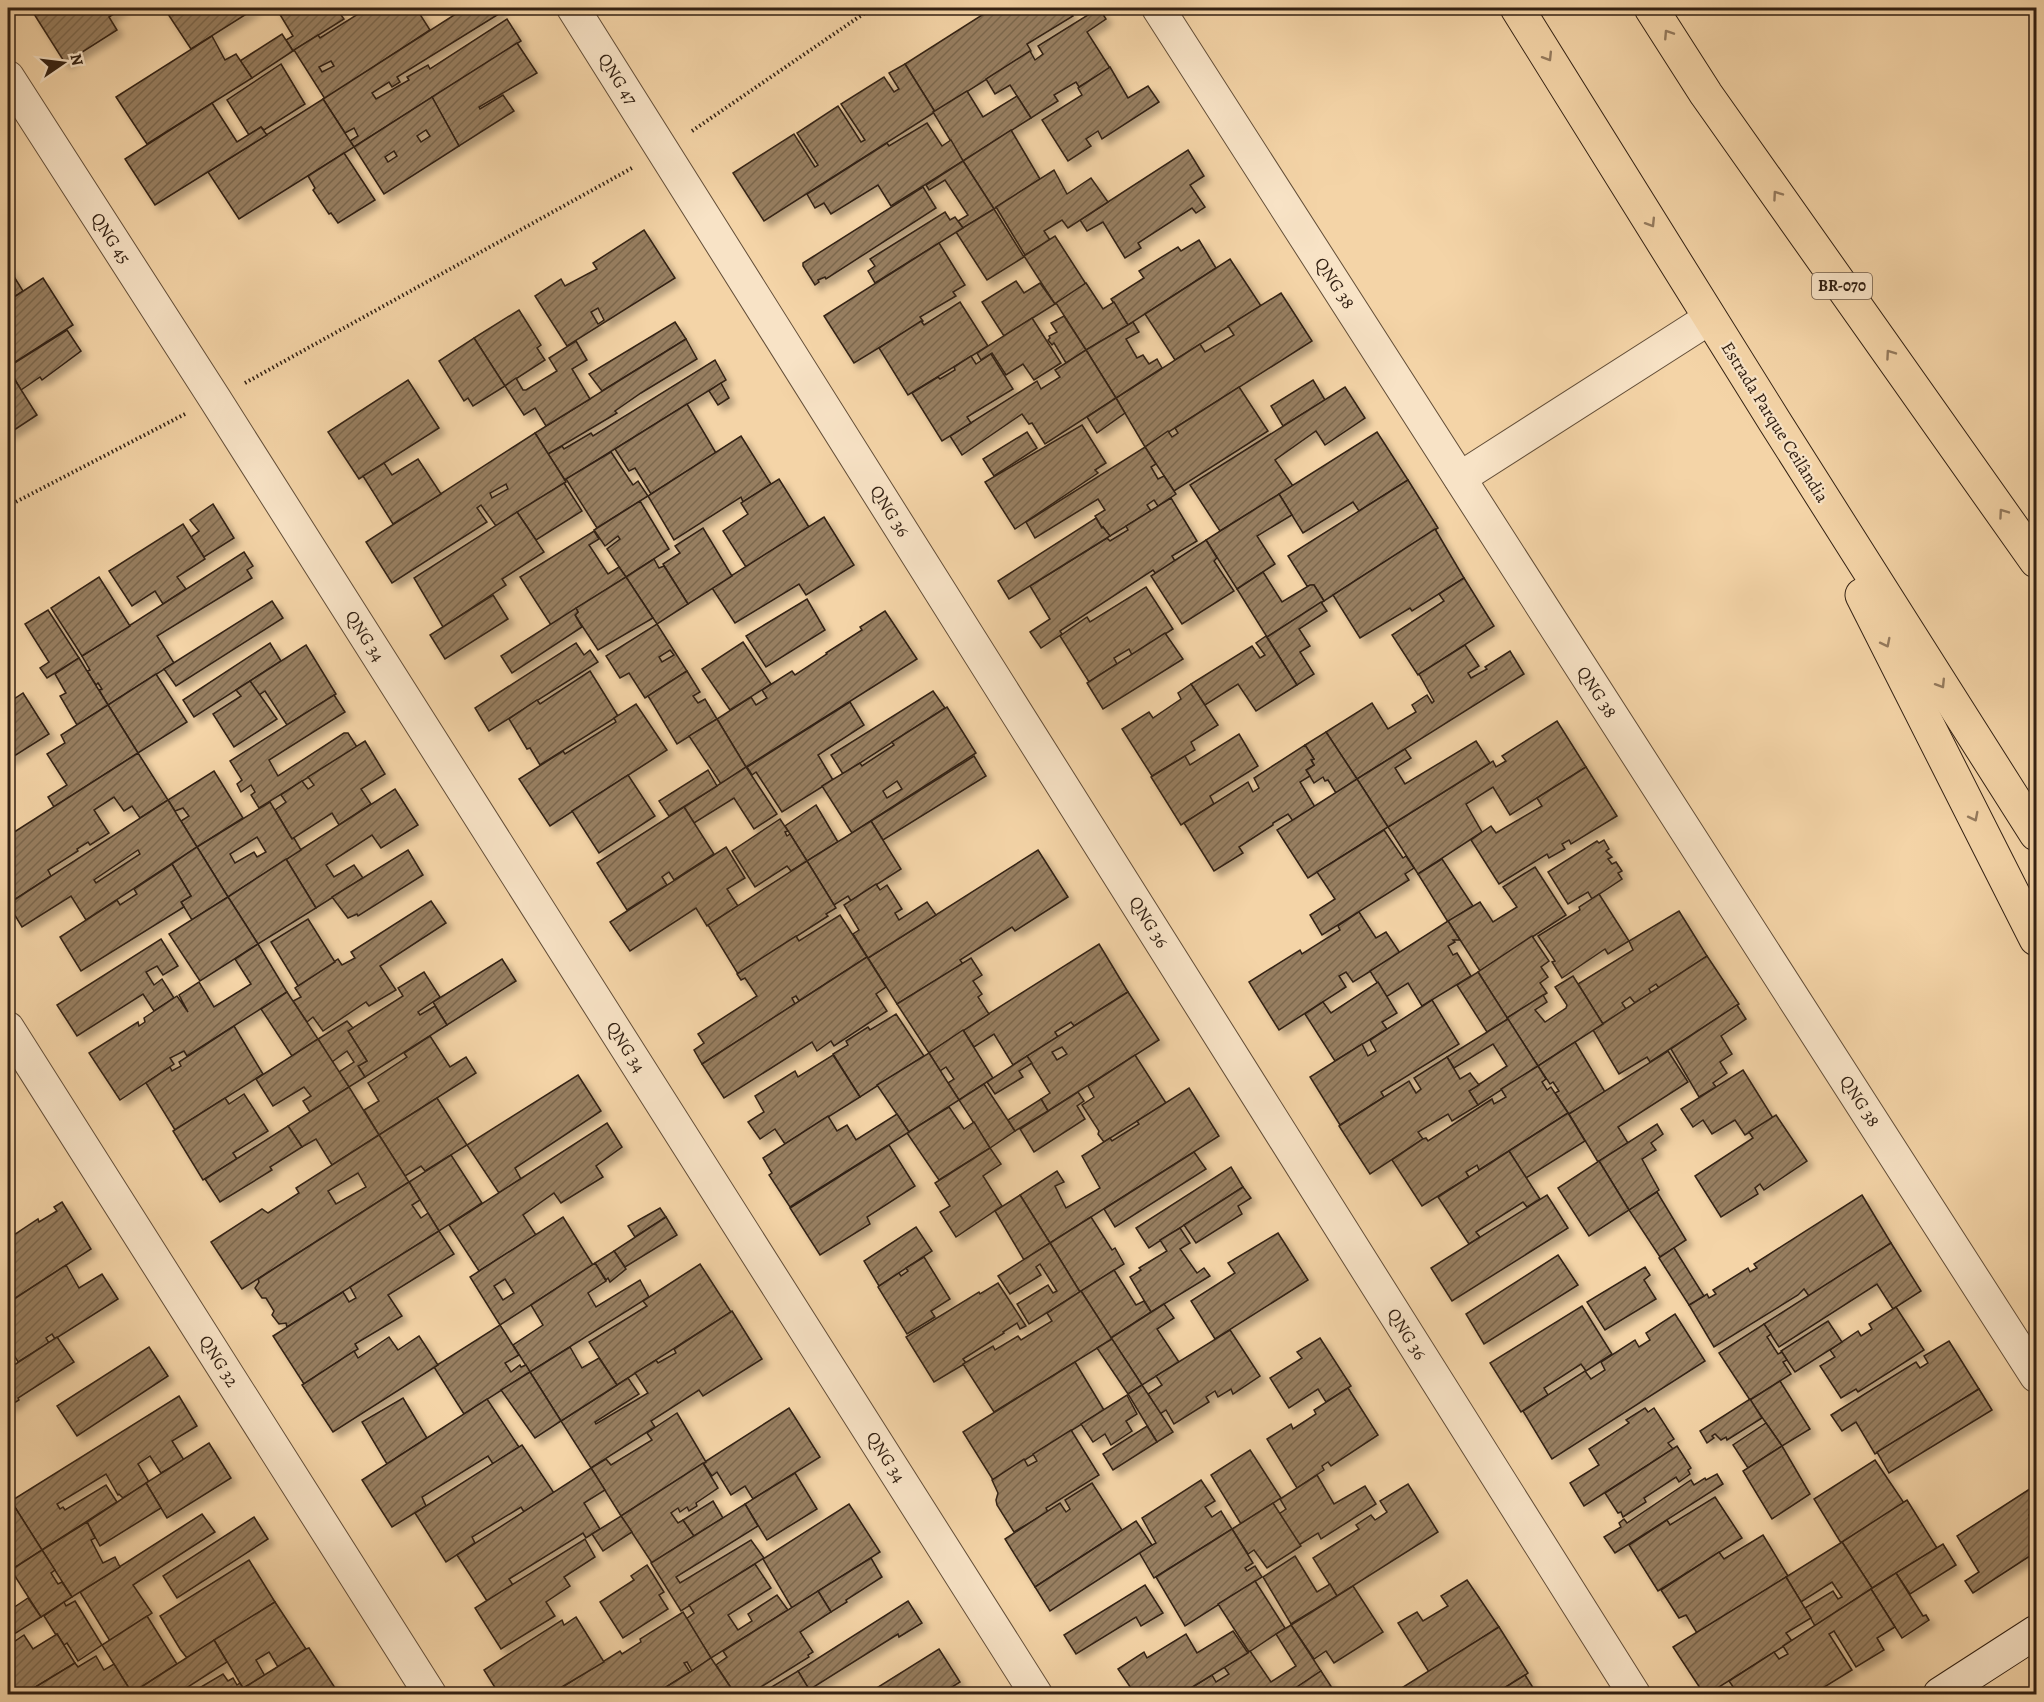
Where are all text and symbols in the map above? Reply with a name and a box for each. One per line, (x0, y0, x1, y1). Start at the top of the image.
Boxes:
one-way arrow (1663, 30, 1675, 40)
north arrow (33, 33, 93, 93)
street label: QNG 47 (593, 49, 643, 110)
text: N (65, 51, 89, 68)
one-way arrow (1540, 51, 1552, 61)
one-way arrow (1774, 191, 1785, 202)
street label: QNG 45 (85, 208, 137, 268)
one-way arrow (1643, 217, 1655, 227)
street label: QNG 38 (1309, 252, 1361, 314)
road number: BR-070 (1812, 273, 1872, 299)
street label: Estrada Parque Ceilândia (1716, 337, 1835, 508)
one-way arrow (1886, 350, 1897, 361)
street label: QNG 36 (865, 481, 915, 541)
one-way arrow (1999, 509, 2010, 520)
street label: QNG 34 (340, 606, 390, 666)
one-way arrow (1879, 636, 1891, 647)
street label: QNG 38 (1571, 661, 1623, 723)
one-way arrow (1934, 677, 1945, 688)
one-way arrow (1967, 810, 1979, 821)
street label: QNG 36 (1124, 892, 1174, 952)
street label: QNG 34 (601, 1017, 651, 1077)
street label: QNG 38 (1834, 1070, 1886, 1132)
street label: QNG 36 (1382, 1304, 1432, 1364)
street label: QNG 32 (194, 1330, 245, 1392)
street label: QNG 34 (861, 1427, 911, 1487)

